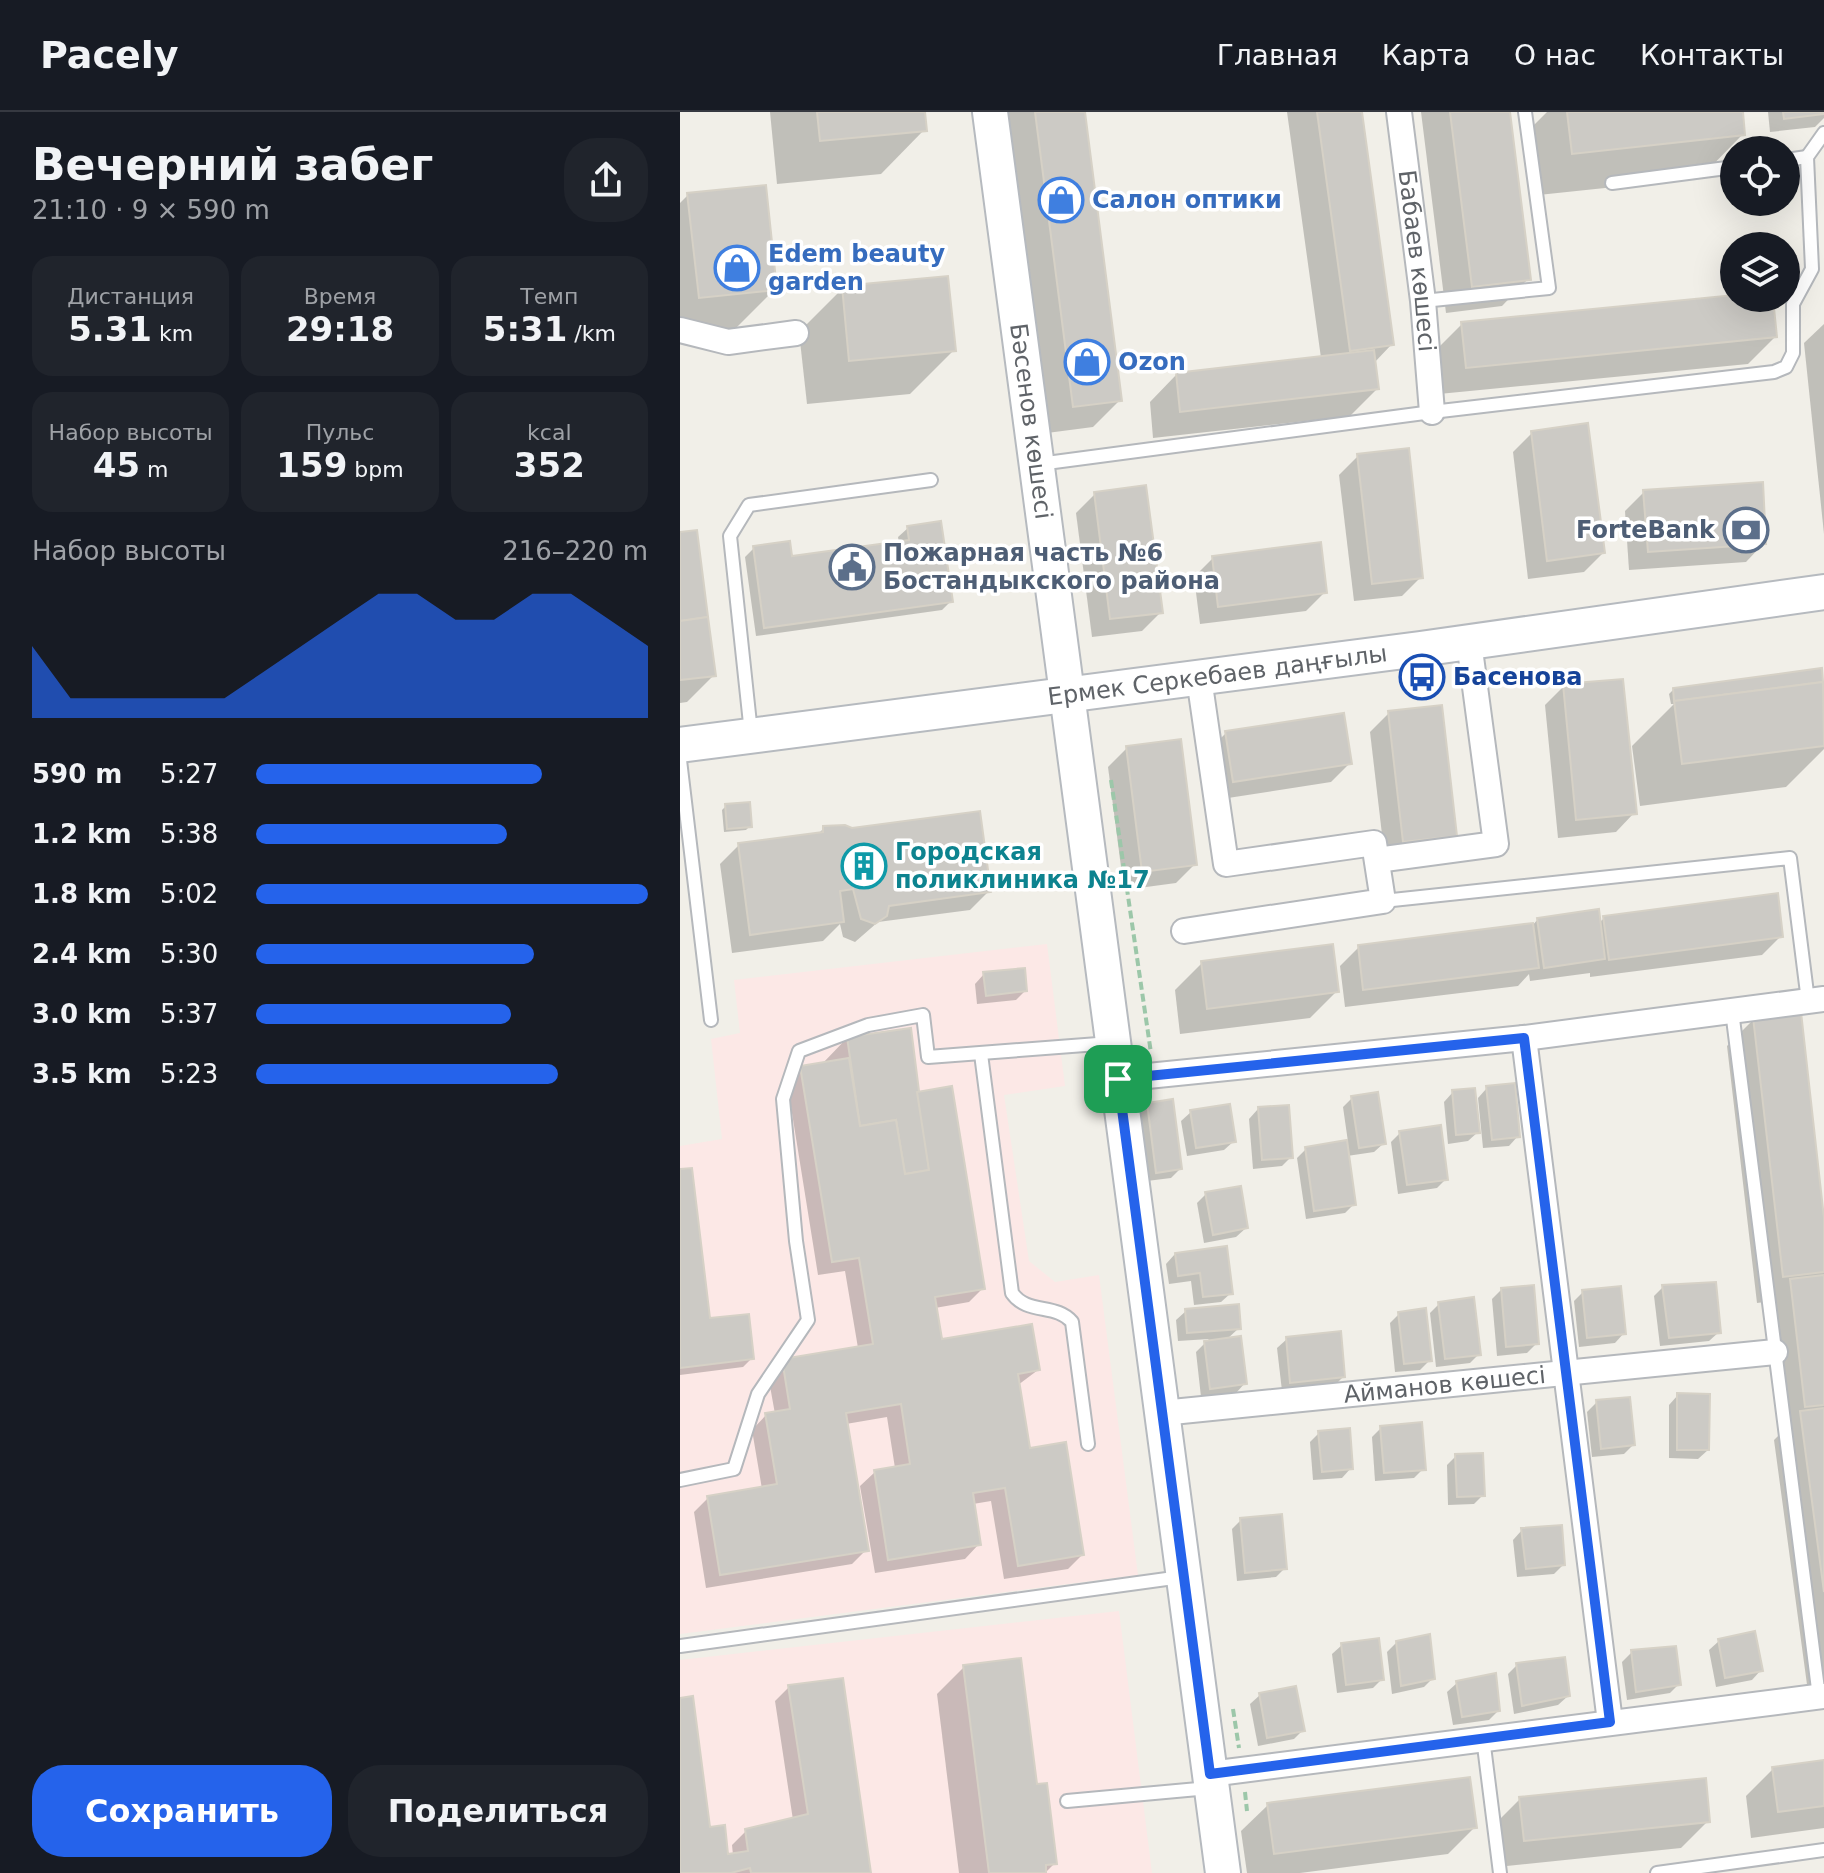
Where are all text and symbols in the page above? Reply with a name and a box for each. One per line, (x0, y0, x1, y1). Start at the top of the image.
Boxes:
text: Pacely (40, 33, 179, 77)
text: Главная (1217, 39, 1338, 72)
text: Карта (1382, 39, 1470, 72)
text: О нас (1514, 39, 1596, 72)
text: Контакты (1640, 39, 1784, 72)
map controls (1720, 136, 1800, 312)
button: locate (1720, 136, 1800, 216)
button: share (564, 138, 648, 222)
text: Вечерний забег (32, 139, 433, 190)
street label: Бабаев көшесі (1392, 168, 1441, 353)
shop icon: Салон оптики (1037, 176, 1085, 224)
place label: Салон оптики (1092, 186, 1282, 214)
text: 21:10 · 9 × 590 m (32, 195, 270, 225)
button: layers (1720, 232, 1800, 312)
place label: Edem beauty garden (768, 240, 945, 296)
shop icon: Edem beauty garden (713, 244, 761, 292)
text: Дистанция (67, 284, 194, 309)
text: Время (304, 284, 376, 309)
text: Темп (520, 284, 578, 309)
text: 5.31 (68, 309, 152, 349)
text: 29:18 (286, 309, 394, 349)
text: 5:31 (483, 309, 567, 349)
text: km (152, 321, 193, 346)
text: /km (567, 321, 616, 346)
street label: Бәсенов көшесі (1004, 322, 1058, 521)
shop icon: Ozon (1063, 338, 1111, 386)
place label: Ozon (1118, 348, 1186, 376)
text: Набор высоты (49, 420, 213, 445)
text: Пульс (306, 420, 374, 445)
text: kcal (527, 420, 572, 445)
text: 45 (93, 445, 140, 485)
text: 159 (276, 445, 347, 485)
text: 352 (514, 445, 585, 485)
text: m (140, 457, 169, 482)
text: bpm (347, 457, 404, 482)
bank icon: ForteBank (1722, 506, 1770, 554)
place label: ForteBank (1576, 516, 1716, 544)
text: Набор высоты (32, 536, 226, 566)
text: 216–220 m (502, 536, 648, 566)
place label: Пожарная часть №6 Бостандыкского района (883, 539, 1220, 595)
public building icon: Пожарная часть №6 Бостандыкского района (828, 543, 876, 591)
street label: Ермек Серкебаев даңғылы (1046, 639, 1389, 711)
bus stop icon: Басенова (1398, 653, 1446, 701)
place label: Басенова (1453, 663, 1582, 691)
text: 590 m (32, 759, 122, 789)
text: 5:27 (160, 759, 218, 789)
text: 1.2 km (32, 819, 132, 849)
text: 5:38 (160, 819, 218, 849)
place label: Городская поликлиника №17 (895, 838, 1150, 894)
building icon: Городская поликлиника №17 (840, 842, 888, 890)
text: 1.8 km (32, 879, 132, 909)
text: 5:02 (160, 879, 218, 909)
text: 2.4 km (32, 939, 132, 969)
text: 5:30 (160, 939, 218, 969)
text: 3.0 km (32, 999, 132, 1029)
text: 5:37 (160, 999, 218, 1029)
pin (1084, 1045, 1152, 1113)
icon: arrive (1096, 1057, 1140, 1101)
text: 3.5 km (32, 1059, 132, 1089)
text: 5:23 (160, 1059, 218, 1089)
street label: Айманов көшесі (1342, 1361, 1547, 1409)
button: Сохранить (32, 1765, 332, 1857)
button: Поделиться (348, 1765, 648, 1857)

